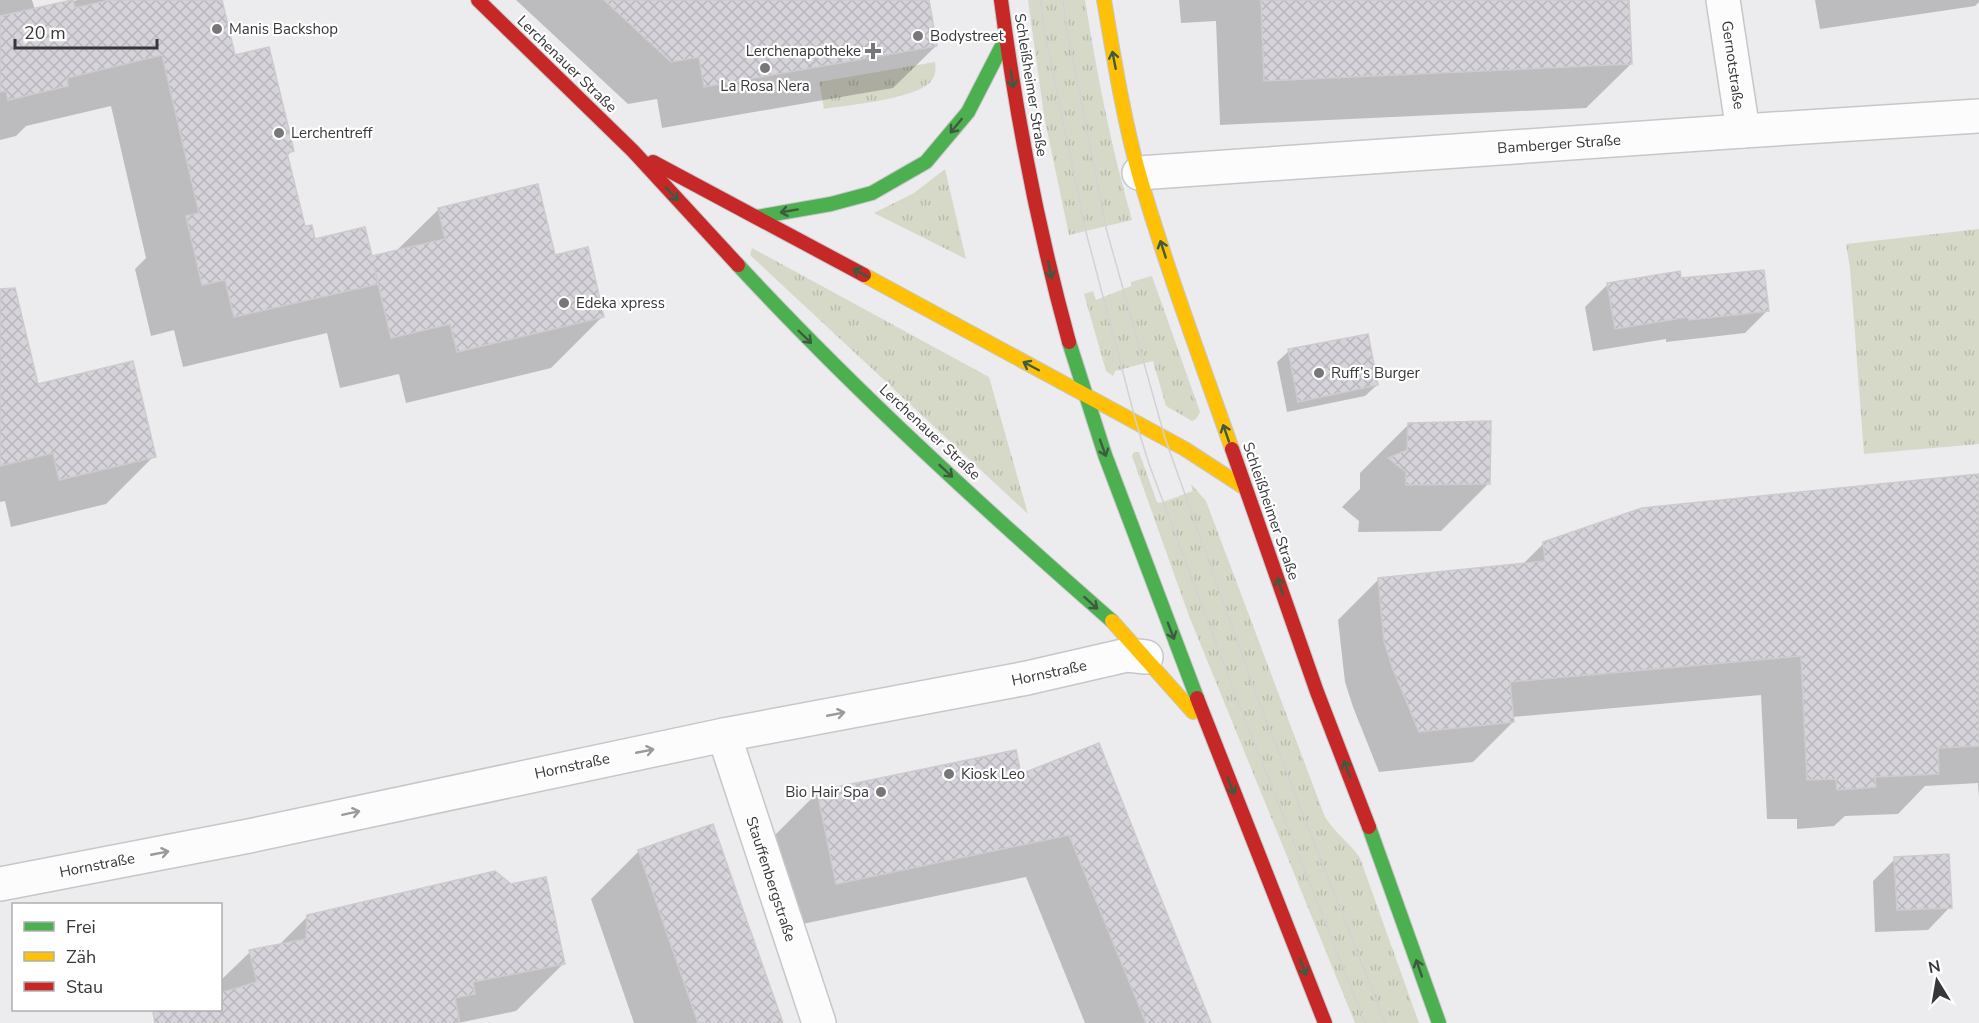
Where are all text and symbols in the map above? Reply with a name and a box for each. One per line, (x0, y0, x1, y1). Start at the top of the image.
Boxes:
street label: Lerchenauer Straße (513, 11, 621, 117)
scale bar (15, 12, 158, 50)
street label: Schleißheimer Straße (1010, 12, 1052, 158)
place label: Manis Backshop (229, 19, 338, 39)
street label: Gernotstraße (1717, 19, 1749, 111)
text: 20 m (24, 21, 66, 45)
marker: Manis Backshop (210, 22, 224, 36)
place label: Bodystreet (930, 26, 1004, 46)
marker: Bodystreet (911, 29, 925, 43)
place label: Lerchenapotheke (746, 41, 861, 61)
marker: Lerchenapotheke (866, 44, 880, 58)
one-way arrow (1108, 51, 1119, 70)
marker: La Rosa Nera (758, 61, 772, 75)
one-way arrow (1006, 68, 1017, 88)
place label: La Rosa Nera (720, 76, 810, 96)
one-way arrow (950, 118, 963, 134)
place label: Lerchentreff (291, 123, 374, 143)
marker: Lerchentreff (272, 126, 286, 140)
street label: Bamberger Straße (1497, 130, 1621, 158)
one-way arrow (665, 186, 679, 201)
one-way arrow (779, 206, 799, 217)
one-way arrow (1157, 240, 1168, 259)
one-way arrow (1045, 260, 1056, 279)
one-way arrow (852, 266, 869, 278)
place label: Edeka xpress (576, 293, 665, 313)
marker: Edeka xpress (557, 296, 571, 310)
one-way arrow (798, 329, 813, 344)
one-way arrow (1023, 360, 1041, 371)
place label: Ruff’s Burger (1331, 363, 1421, 383)
marker: Ruff’s Burger (1312, 366, 1326, 380)
street label: Lerchenauer Straße (875, 380, 985, 484)
one-way arrow (1220, 424, 1231, 443)
one-way arrow (1099, 438, 1110, 457)
street label: Schleißheimer Straße (1238, 439, 1304, 583)
one-way arrow (939, 464, 954, 478)
one-way arrow (1273, 577, 1284, 596)
one-way arrow (1083, 596, 1098, 610)
one-way arrow (1166, 621, 1177, 640)
street label: Hornstraße (1010, 655, 1088, 691)
one-way arrow (826, 708, 846, 719)
one-way arrow (635, 745, 654, 756)
street label: Hornstraße (533, 748, 611, 784)
one-way arrow (1341, 760, 1352, 779)
place label: Kiosk Leo (961, 764, 1025, 784)
marker: Kiosk Leo (942, 767, 956, 781)
one-way arrow (1226, 776, 1237, 795)
place label: Bio Hair Spa (785, 782, 869, 802)
marker: Bio Hair Spa (874, 785, 888, 799)
one-way arrow (342, 807, 361, 819)
street label: Stauffenbergstraße (741, 814, 801, 944)
one-way arrow (150, 847, 170, 858)
street label: Hornstraße (58, 848, 136, 882)
legend (12, 903, 222, 1011)
text: Frei (66, 915, 96, 939)
text: Zäh (66, 945, 96, 969)
north arrow (1907, 951, 1967, 1011)
text: N (1926, 955, 1942, 979)
one-way arrow (1298, 957, 1309, 976)
one-way arrow (1413, 959, 1424, 978)
text: Stau (66, 975, 103, 999)

